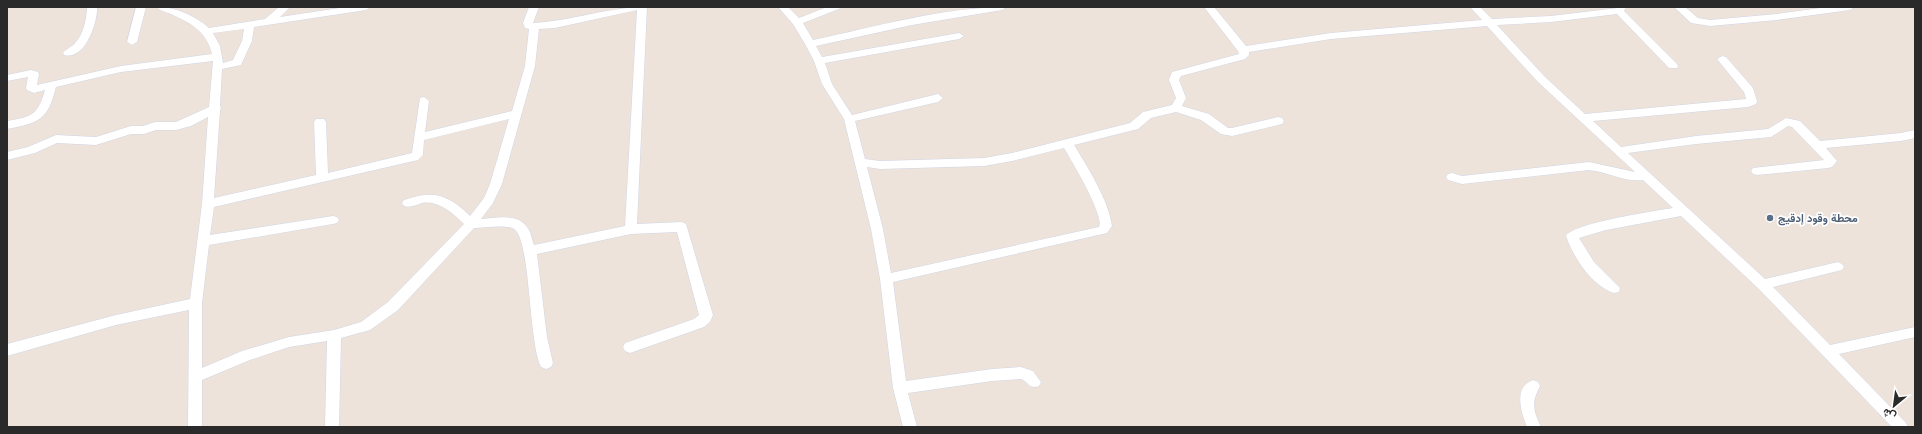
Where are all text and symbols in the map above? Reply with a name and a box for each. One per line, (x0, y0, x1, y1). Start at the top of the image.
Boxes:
place label: محطة وقود إدقيج (1778, 210, 1858, 226)
marker: محطة وقود إدقيج (1765, 213, 1775, 223)
north arrow (1874, 386, 1914, 426)
text: ش (1879, 405, 1899, 425)

